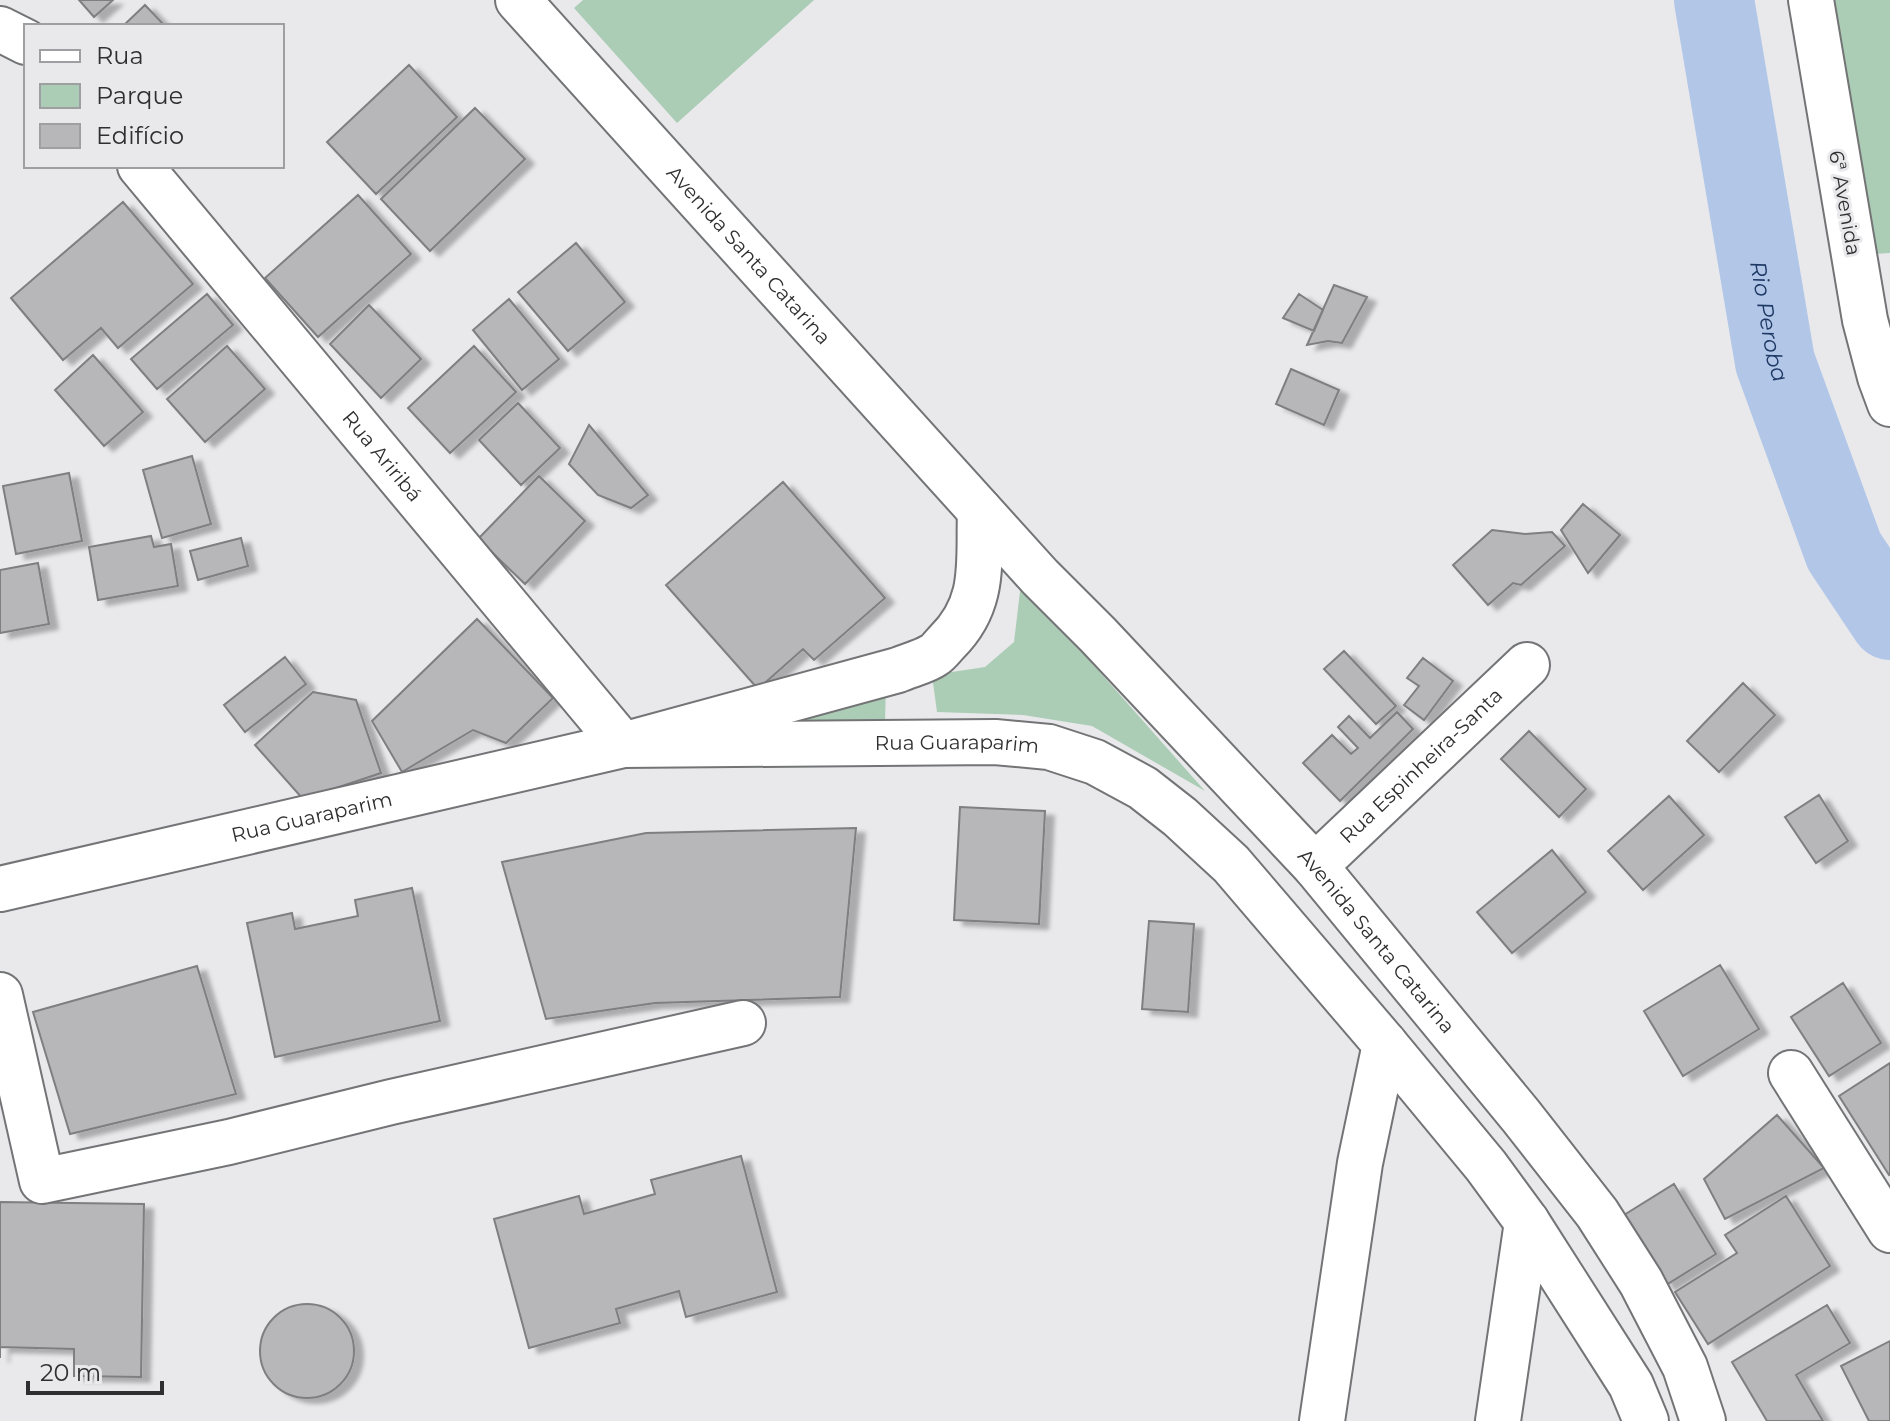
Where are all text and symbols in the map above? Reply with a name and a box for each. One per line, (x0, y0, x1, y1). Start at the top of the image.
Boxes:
legend (24, 24, 284, 168)
text: Rua (96, 41, 144, 70)
text: Parque (96, 81, 183, 110)
text: Edifício (96, 121, 184, 150)
street label: 6ª Avenida (1824, 149, 1866, 257)
street label: Avenida Santa Catarina (662, 161, 836, 349)
water label: Rio Peroba (1745, 259, 1795, 386)
street label: Rua Ariribá (337, 406, 427, 507)
street label: Rua Espinheira-Santa (1335, 683, 1507, 848)
street label: Rua Guaraparim (875, 730, 1040, 758)
street label: Rua Guaraparim (229, 787, 395, 847)
street label: Avenida Santa Catarina (1293, 844, 1460, 1038)
scale bar (28, 1345, 162, 1395)
text: 20 m (40, 1358, 101, 1387)

